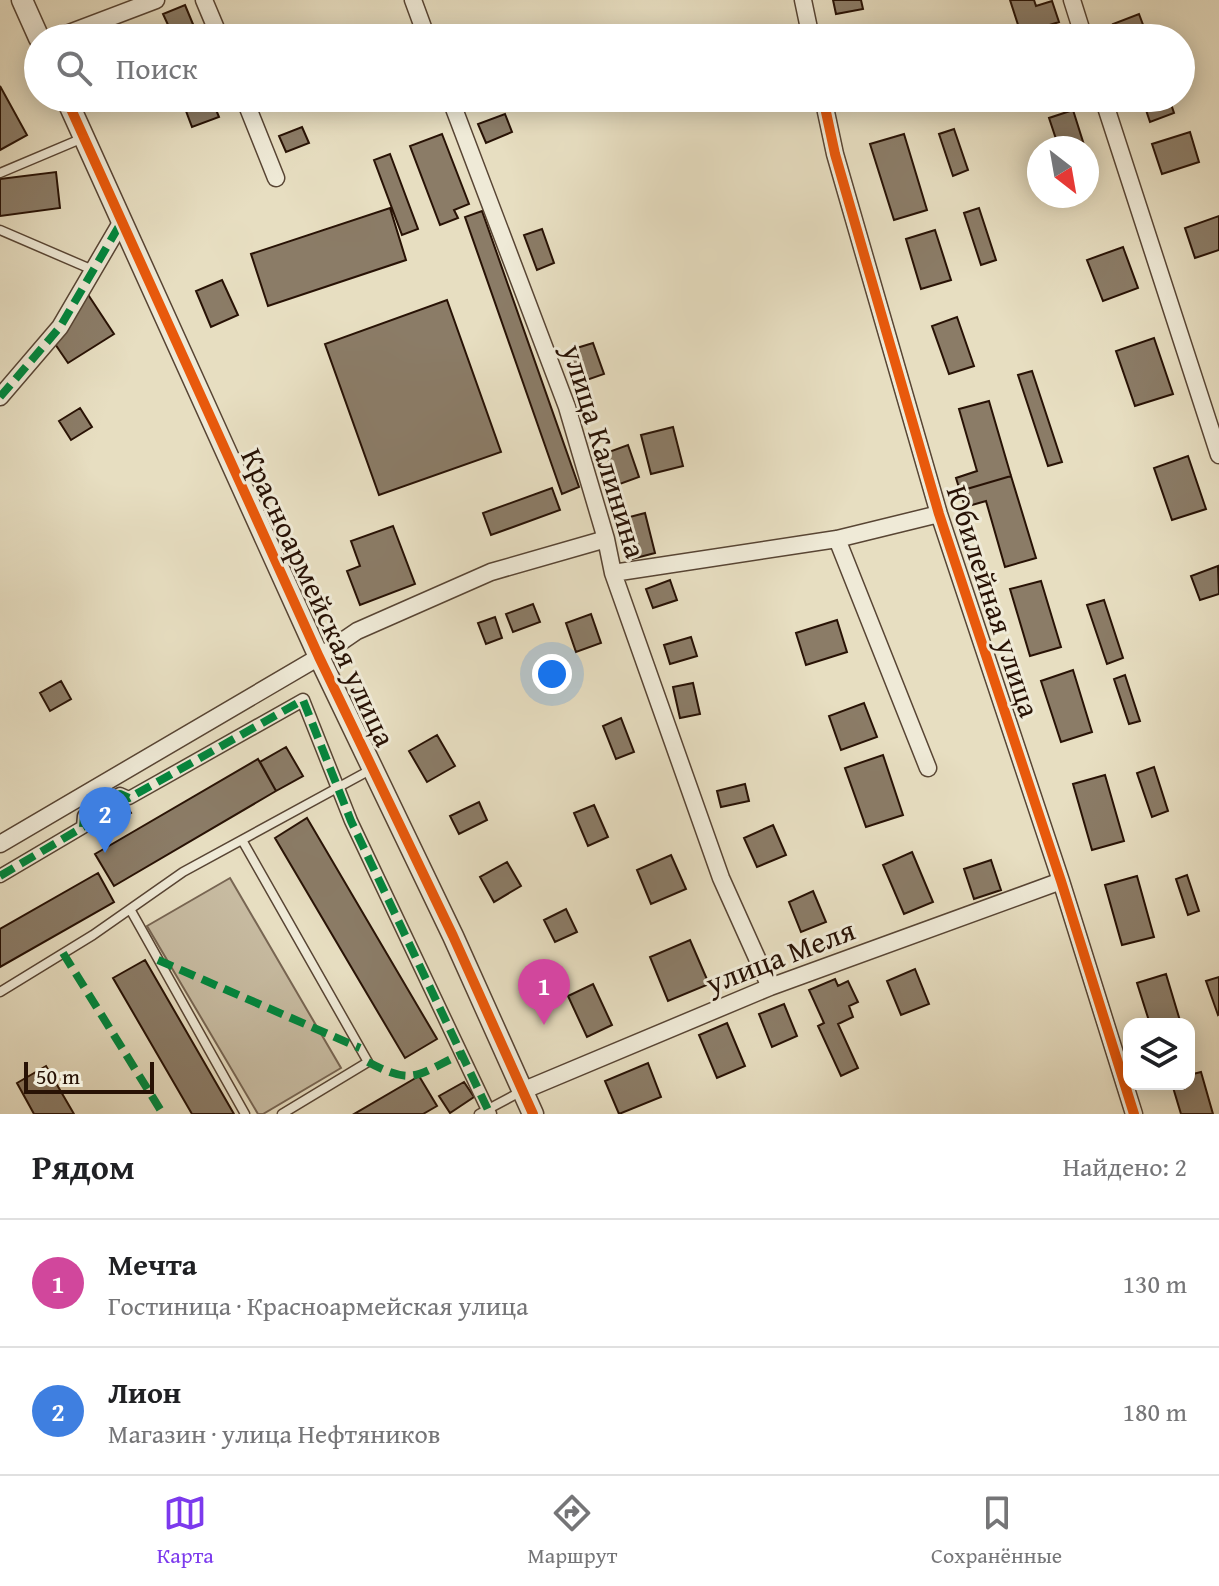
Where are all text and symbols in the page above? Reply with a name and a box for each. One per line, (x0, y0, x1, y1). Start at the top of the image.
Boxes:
search box (24, 24, 1195, 112)
icon: search (52, 46, 96, 90)
text: Поиск (116, 46, 198, 90)
north arrow (1027, 136, 1099, 208)
street label: улица Калинина (551, 338, 659, 564)
street label: Красноармейская улица (230, 441, 408, 754)
street label: Юбилейная улица (936, 479, 1052, 723)
your location (532, 654, 572, 694)
pin: 2 (79, 787, 131, 853)
street label: улица Меля (698, 907, 861, 1005)
pin: 1 (518, 959, 570, 1025)
map controls (1123, 1018, 1195, 1090)
button: layers (1123, 1018, 1195, 1090)
scale bar (24, 1058, 154, 1094)
text: 50 m (36, 1060, 80, 1092)
text: Рядом (32, 1142, 135, 1191)
text: Найдено: 2 (1063, 1147, 1187, 1186)
text: Мечта (108, 1242, 197, 1286)
text: 1 (51, 1264, 65, 1303)
text: 130 m (1122, 1264, 1187, 1303)
text: Гостиница · Красноармейская улица (108, 1286, 528, 1325)
text: Лион (108, 1370, 181, 1414)
text: 2 (51, 1392, 65, 1431)
text: 180 m (1122, 1392, 1187, 1431)
text: Магазин · улица Нефтяников (108, 1414, 440, 1453)
tab: Карта (157, 1491, 214, 1571)
tab: Маршрут (527, 1491, 617, 1571)
tab: Сохранённые (931, 1491, 1062, 1571)

